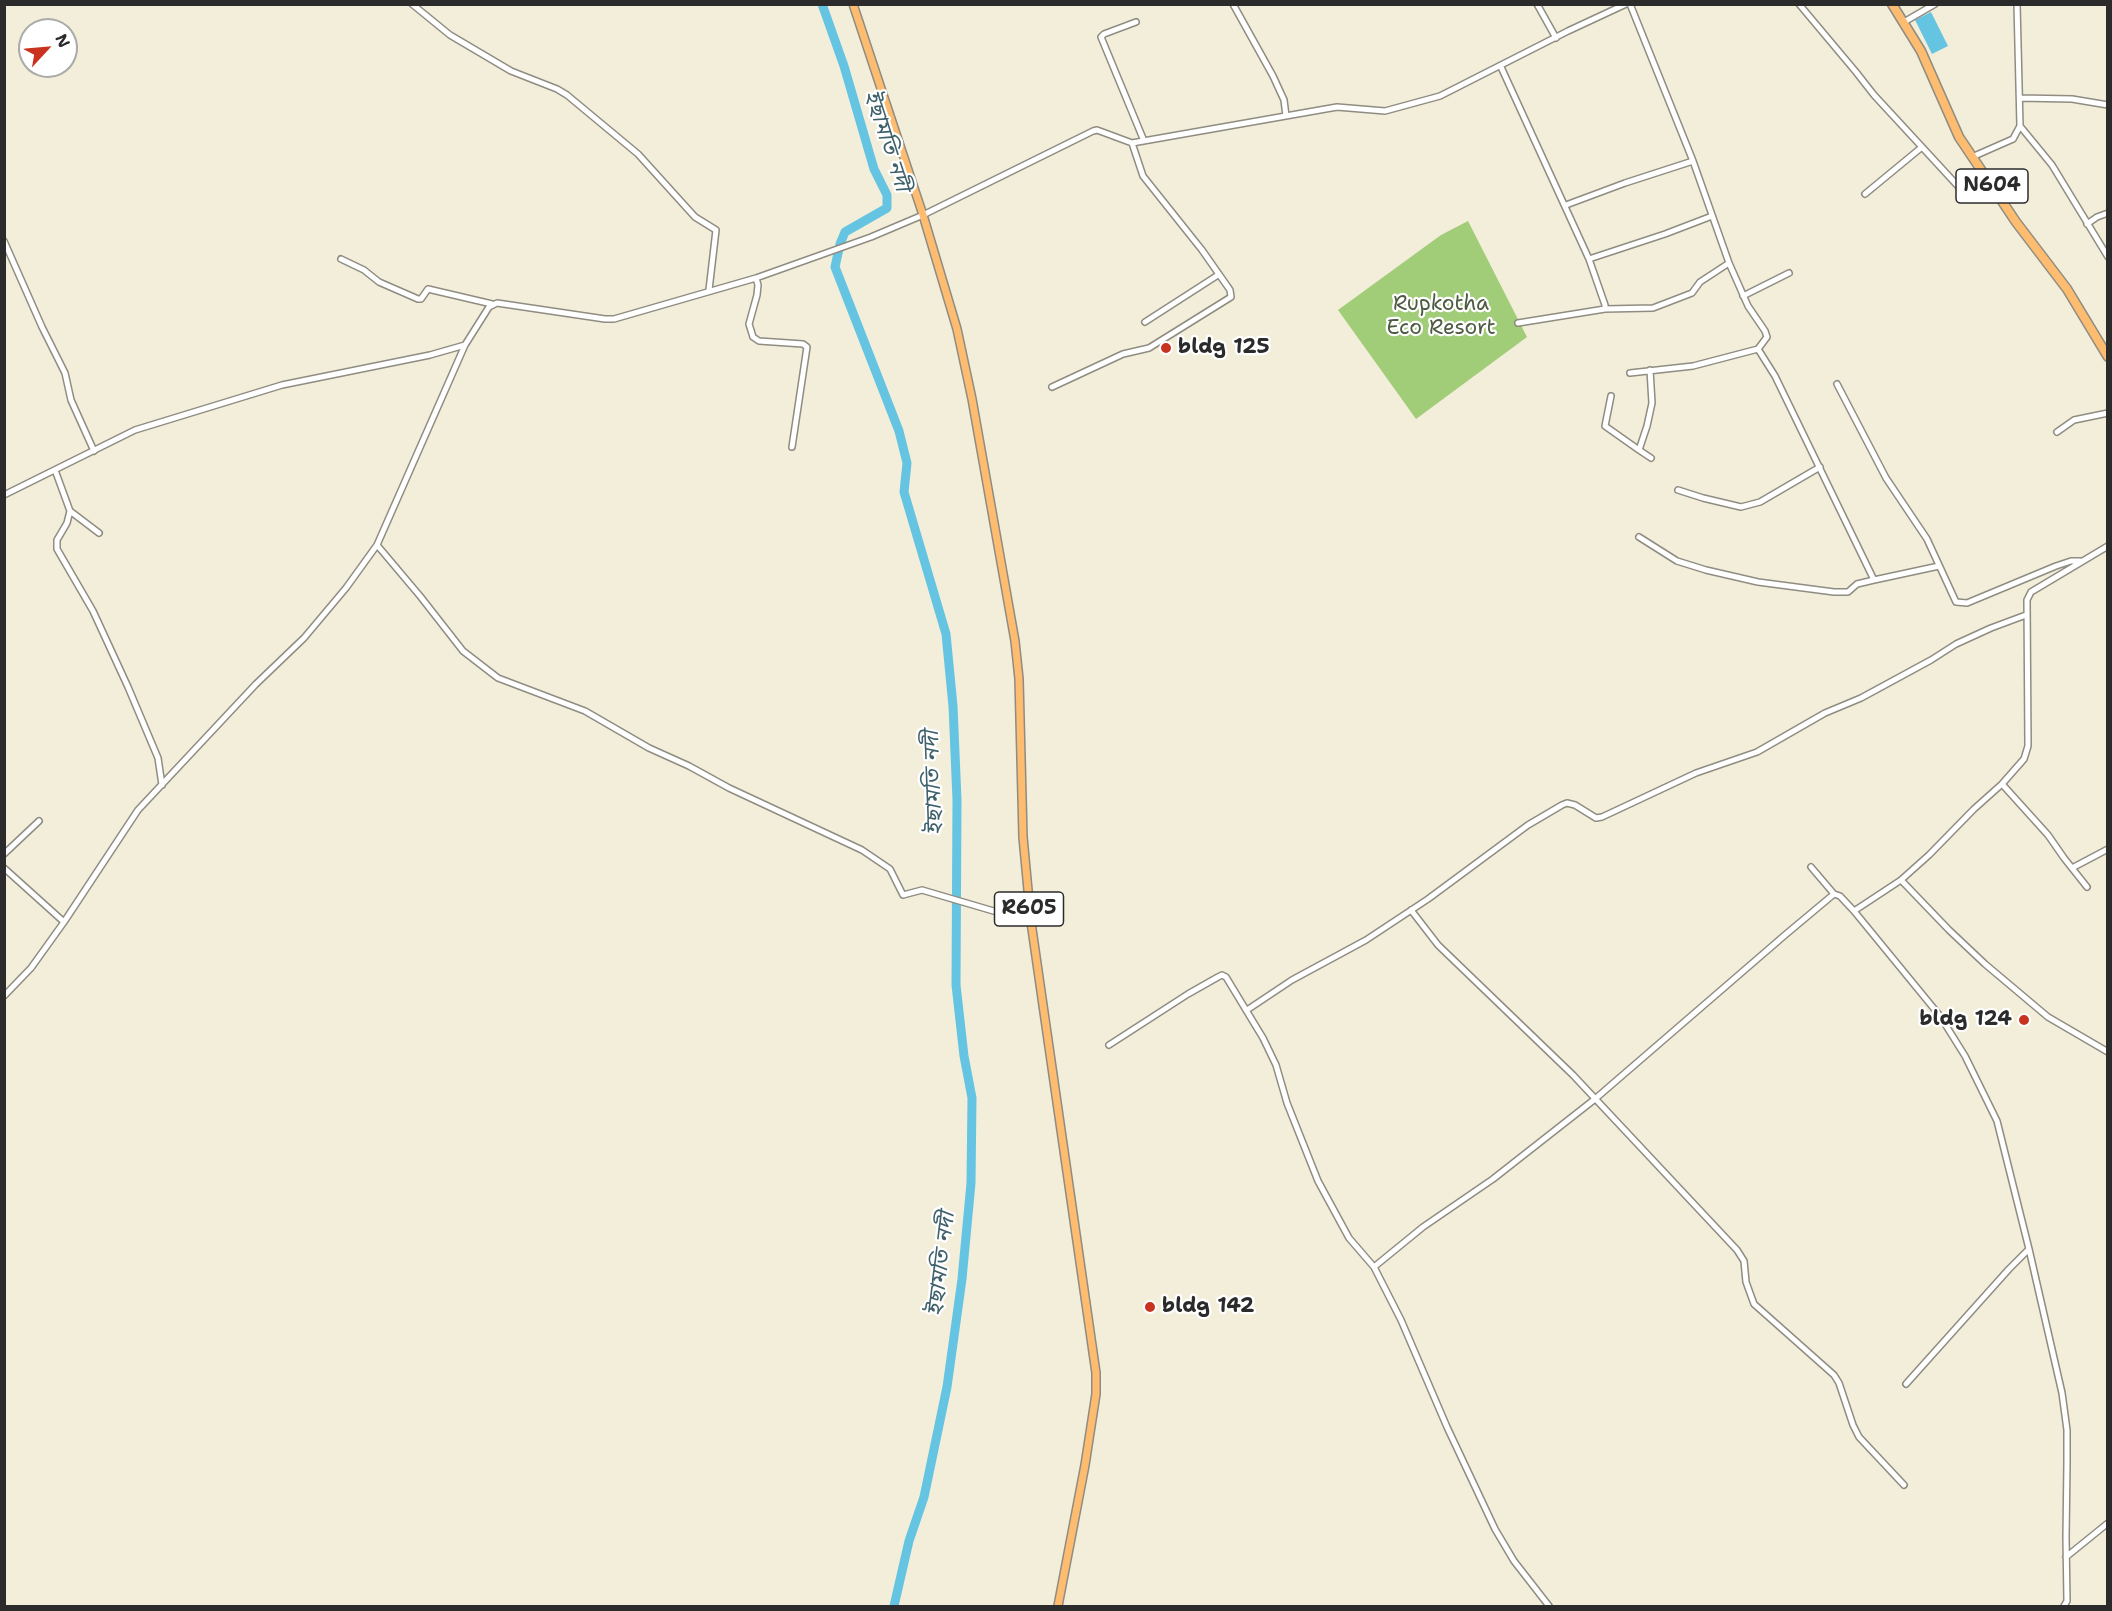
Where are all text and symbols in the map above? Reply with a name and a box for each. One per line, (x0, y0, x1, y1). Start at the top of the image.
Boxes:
north arrow (18, 18, 78, 78)
text: N (51, 30, 75, 51)
water label: ইছামতি নদী (857, 87, 915, 195)
road number: N604 (1956, 169, 2028, 203)
park label: Rupkotha Eco Resort (1386, 292, 1496, 342)
place label: bldg 125 (1178, 335, 1270, 361)
marker: bldg 125 (1159, 341, 1173, 355)
water label: ইছামতি নদী (919, 730, 949, 836)
road number: R605 (994, 892, 1064, 926)
place label: bldg 124 (1919, 1007, 2012, 1033)
marker: bldg 124 (2017, 1013, 2031, 1027)
water label: ইছামতি নদী (923, 1210, 961, 1318)
place label: bldg 142 (1162, 1294, 1255, 1320)
marker: bldg 142 (1143, 1300, 1157, 1314)

